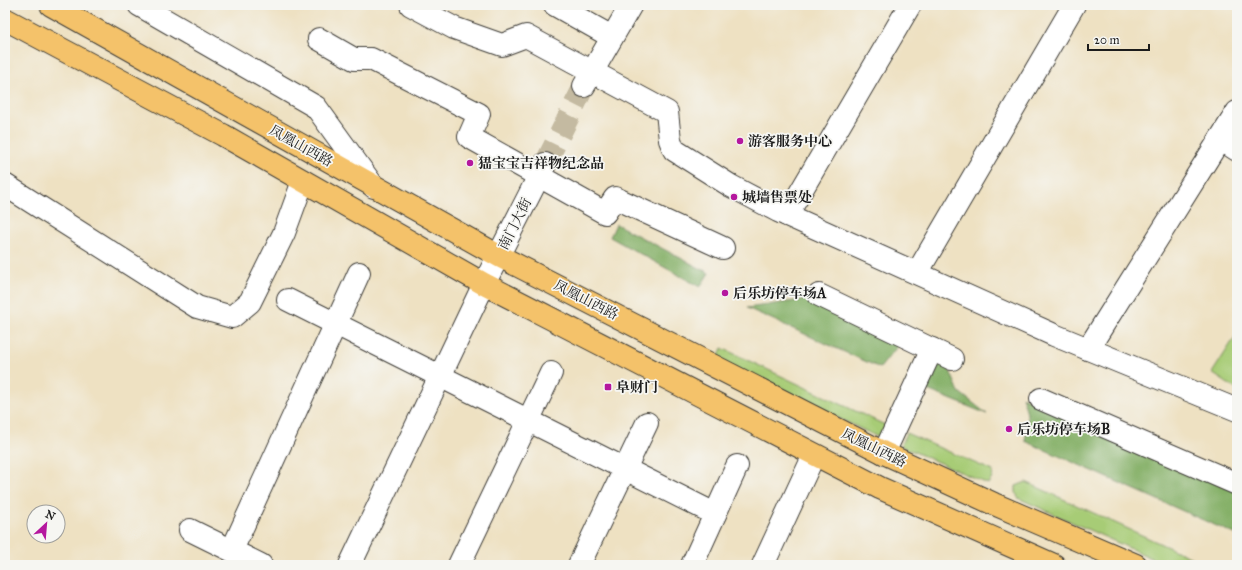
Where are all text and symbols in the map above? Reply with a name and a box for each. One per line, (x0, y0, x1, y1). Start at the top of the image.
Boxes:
scale bar (1088, 26, 1149, 52)
text: 20 m (1094, 33, 1120, 47)
street label: 凤凰山西路 (266, 122, 336, 170)
place label: 游客服务中心 (748, 133, 832, 150)
marker: 游客服务中心 (735, 136, 745, 146)
place label: 峱宝宝吉祥物纪念品 (478, 155, 604, 172)
marker: 峱宝宝吉祥物纪念品 (465, 158, 475, 168)
place label: 城墙售票处 (742, 189, 812, 206)
marker: 城墙售票处 (729, 192, 739, 202)
street label: 南门大街 (495, 195, 535, 253)
street label: 凤凰山西路 (551, 277, 621, 323)
place label: 后乐坊停车场A (733, 285, 827, 302)
marker: 后乐坊停车场A (720, 288, 730, 298)
place label: 阜财门 (616, 379, 658, 396)
marker: 阜财门 (603, 382, 613, 392)
place label: 后乐坊停车场B (1017, 421, 1110, 438)
marker: 后乐坊停车场B (1004, 424, 1014, 434)
street label: 凤凰山西路 (839, 425, 909, 471)
north arrow (26, 504, 66, 544)
text: N (43, 508, 58, 524)

